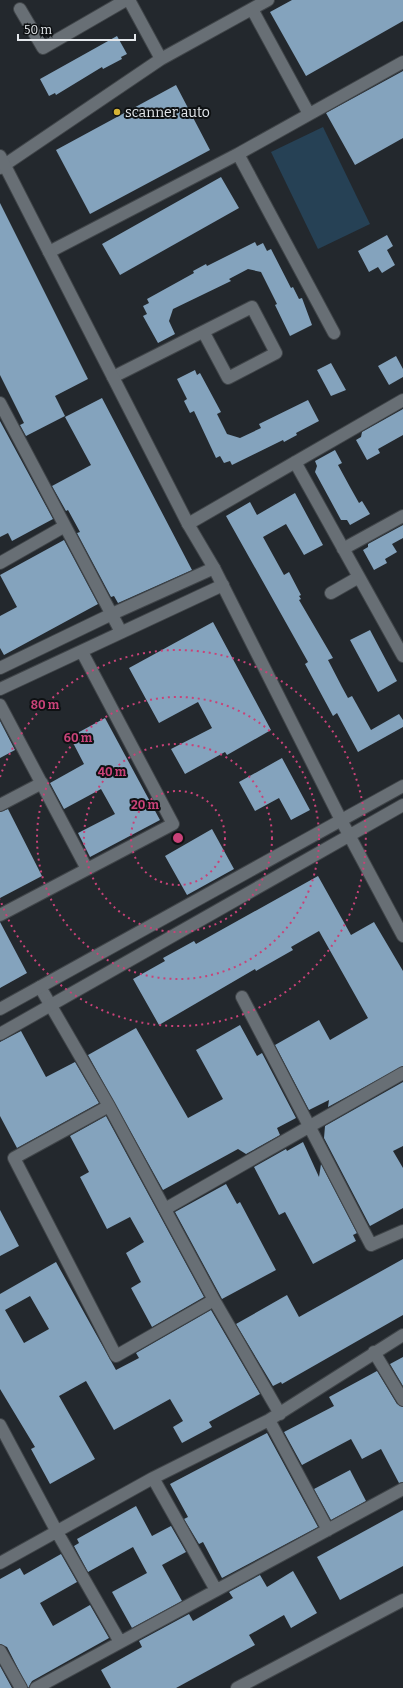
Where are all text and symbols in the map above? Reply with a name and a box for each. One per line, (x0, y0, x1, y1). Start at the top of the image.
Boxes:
scale bar (18, 16, 135, 42)
text: 50 m (24, 23, 53, 37)
place label: scanner auto (125, 104, 210, 121)
marker: scanner auto (112, 107, 122, 117)
text: 80 m (31, 698, 60, 712)
text: 60 m (64, 731, 93, 745)
text: 40 m (98, 765, 127, 779)
text: 20 m (131, 798, 160, 812)
centre of rings (171, 831, 185, 845)

